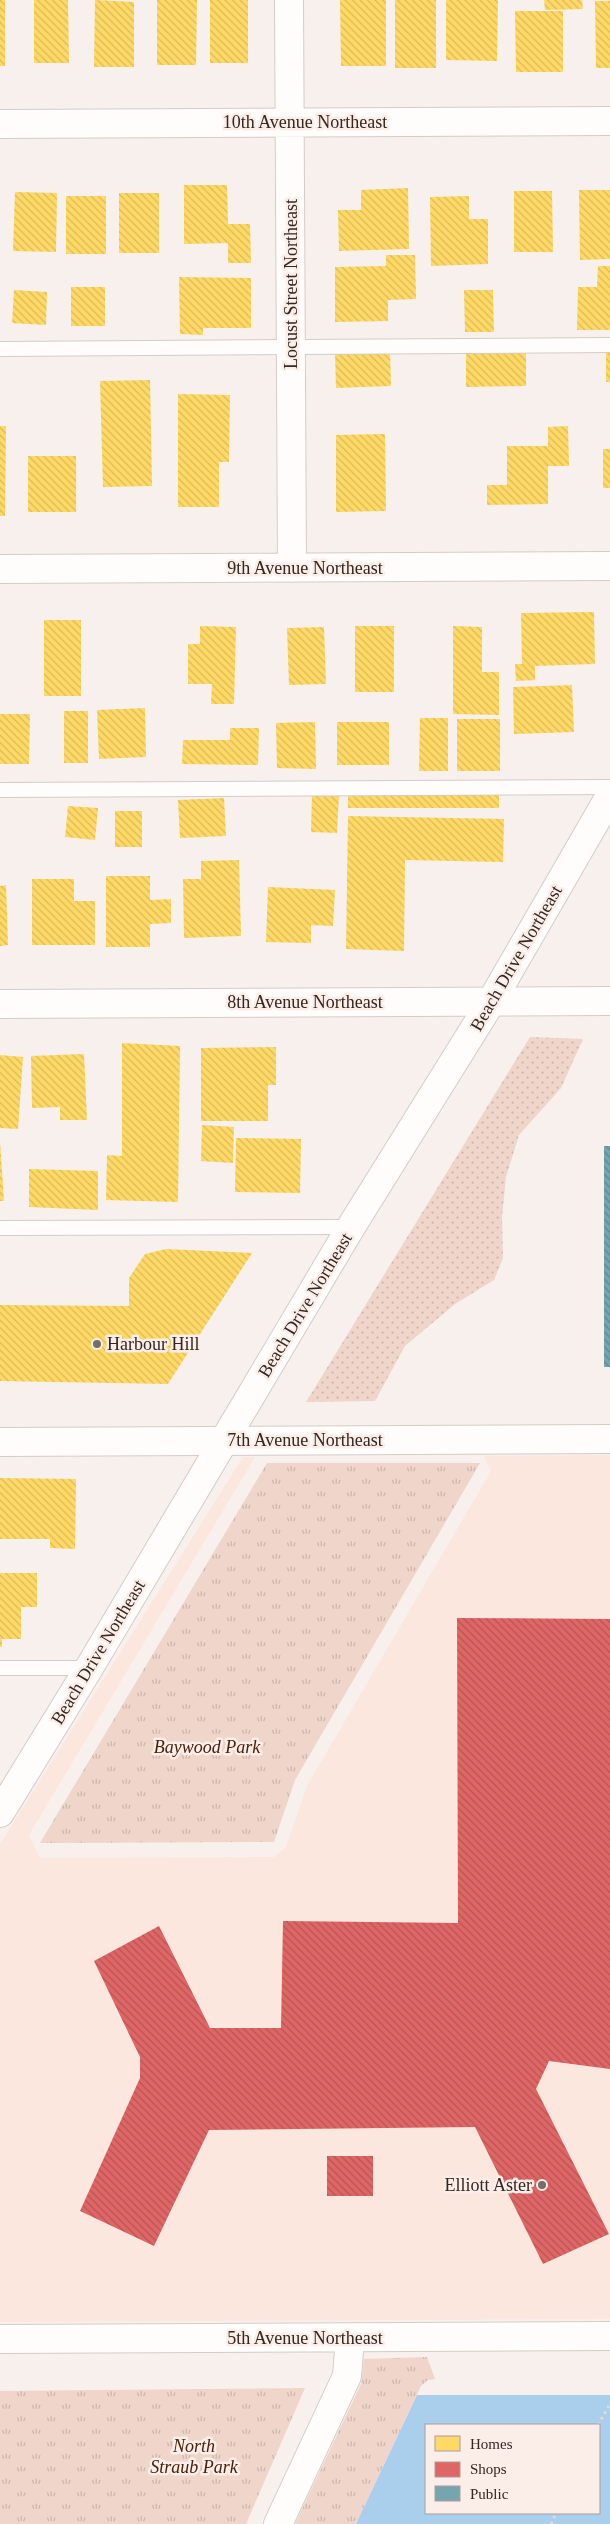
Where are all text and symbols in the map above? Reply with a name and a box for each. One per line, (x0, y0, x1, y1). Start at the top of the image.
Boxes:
street label: 10th Avenue Northeast (223, 112, 387, 132)
street label: Locust Street Northeast (281, 199, 301, 369)
street label: 9th Avenue Northeast (227, 558, 383, 578)
street label: Beach Drive Northeast (466, 882, 566, 1034)
street label: 8th Avenue Northeast (227, 992, 383, 1012)
street label: Beach Drive Northeast (254, 1229, 356, 1381)
place label: Harbour Hill (107, 1334, 199, 1354)
marker: Harbour Hill (91, 1338, 103, 1350)
street label: 7th Avenue Northeast (227, 1430, 383, 1450)
street label: Beach Drive Northeast (47, 1576, 149, 1728)
park label: Baywood Park (154, 1737, 261, 1757)
place label: Elliott Aster (445, 2175, 532, 2195)
marker: Elliott Aster (536, 2179, 548, 2191)
street label: 5th Avenue Northeast (227, 2328, 383, 2348)
legend (425, 2424, 600, 2514)
park label: North Straub Park (150, 2436, 239, 2477)
text: Homes (470, 2436, 513, 2452)
text: Shops (470, 2461, 507, 2477)
text: Public (470, 2486, 509, 2502)

